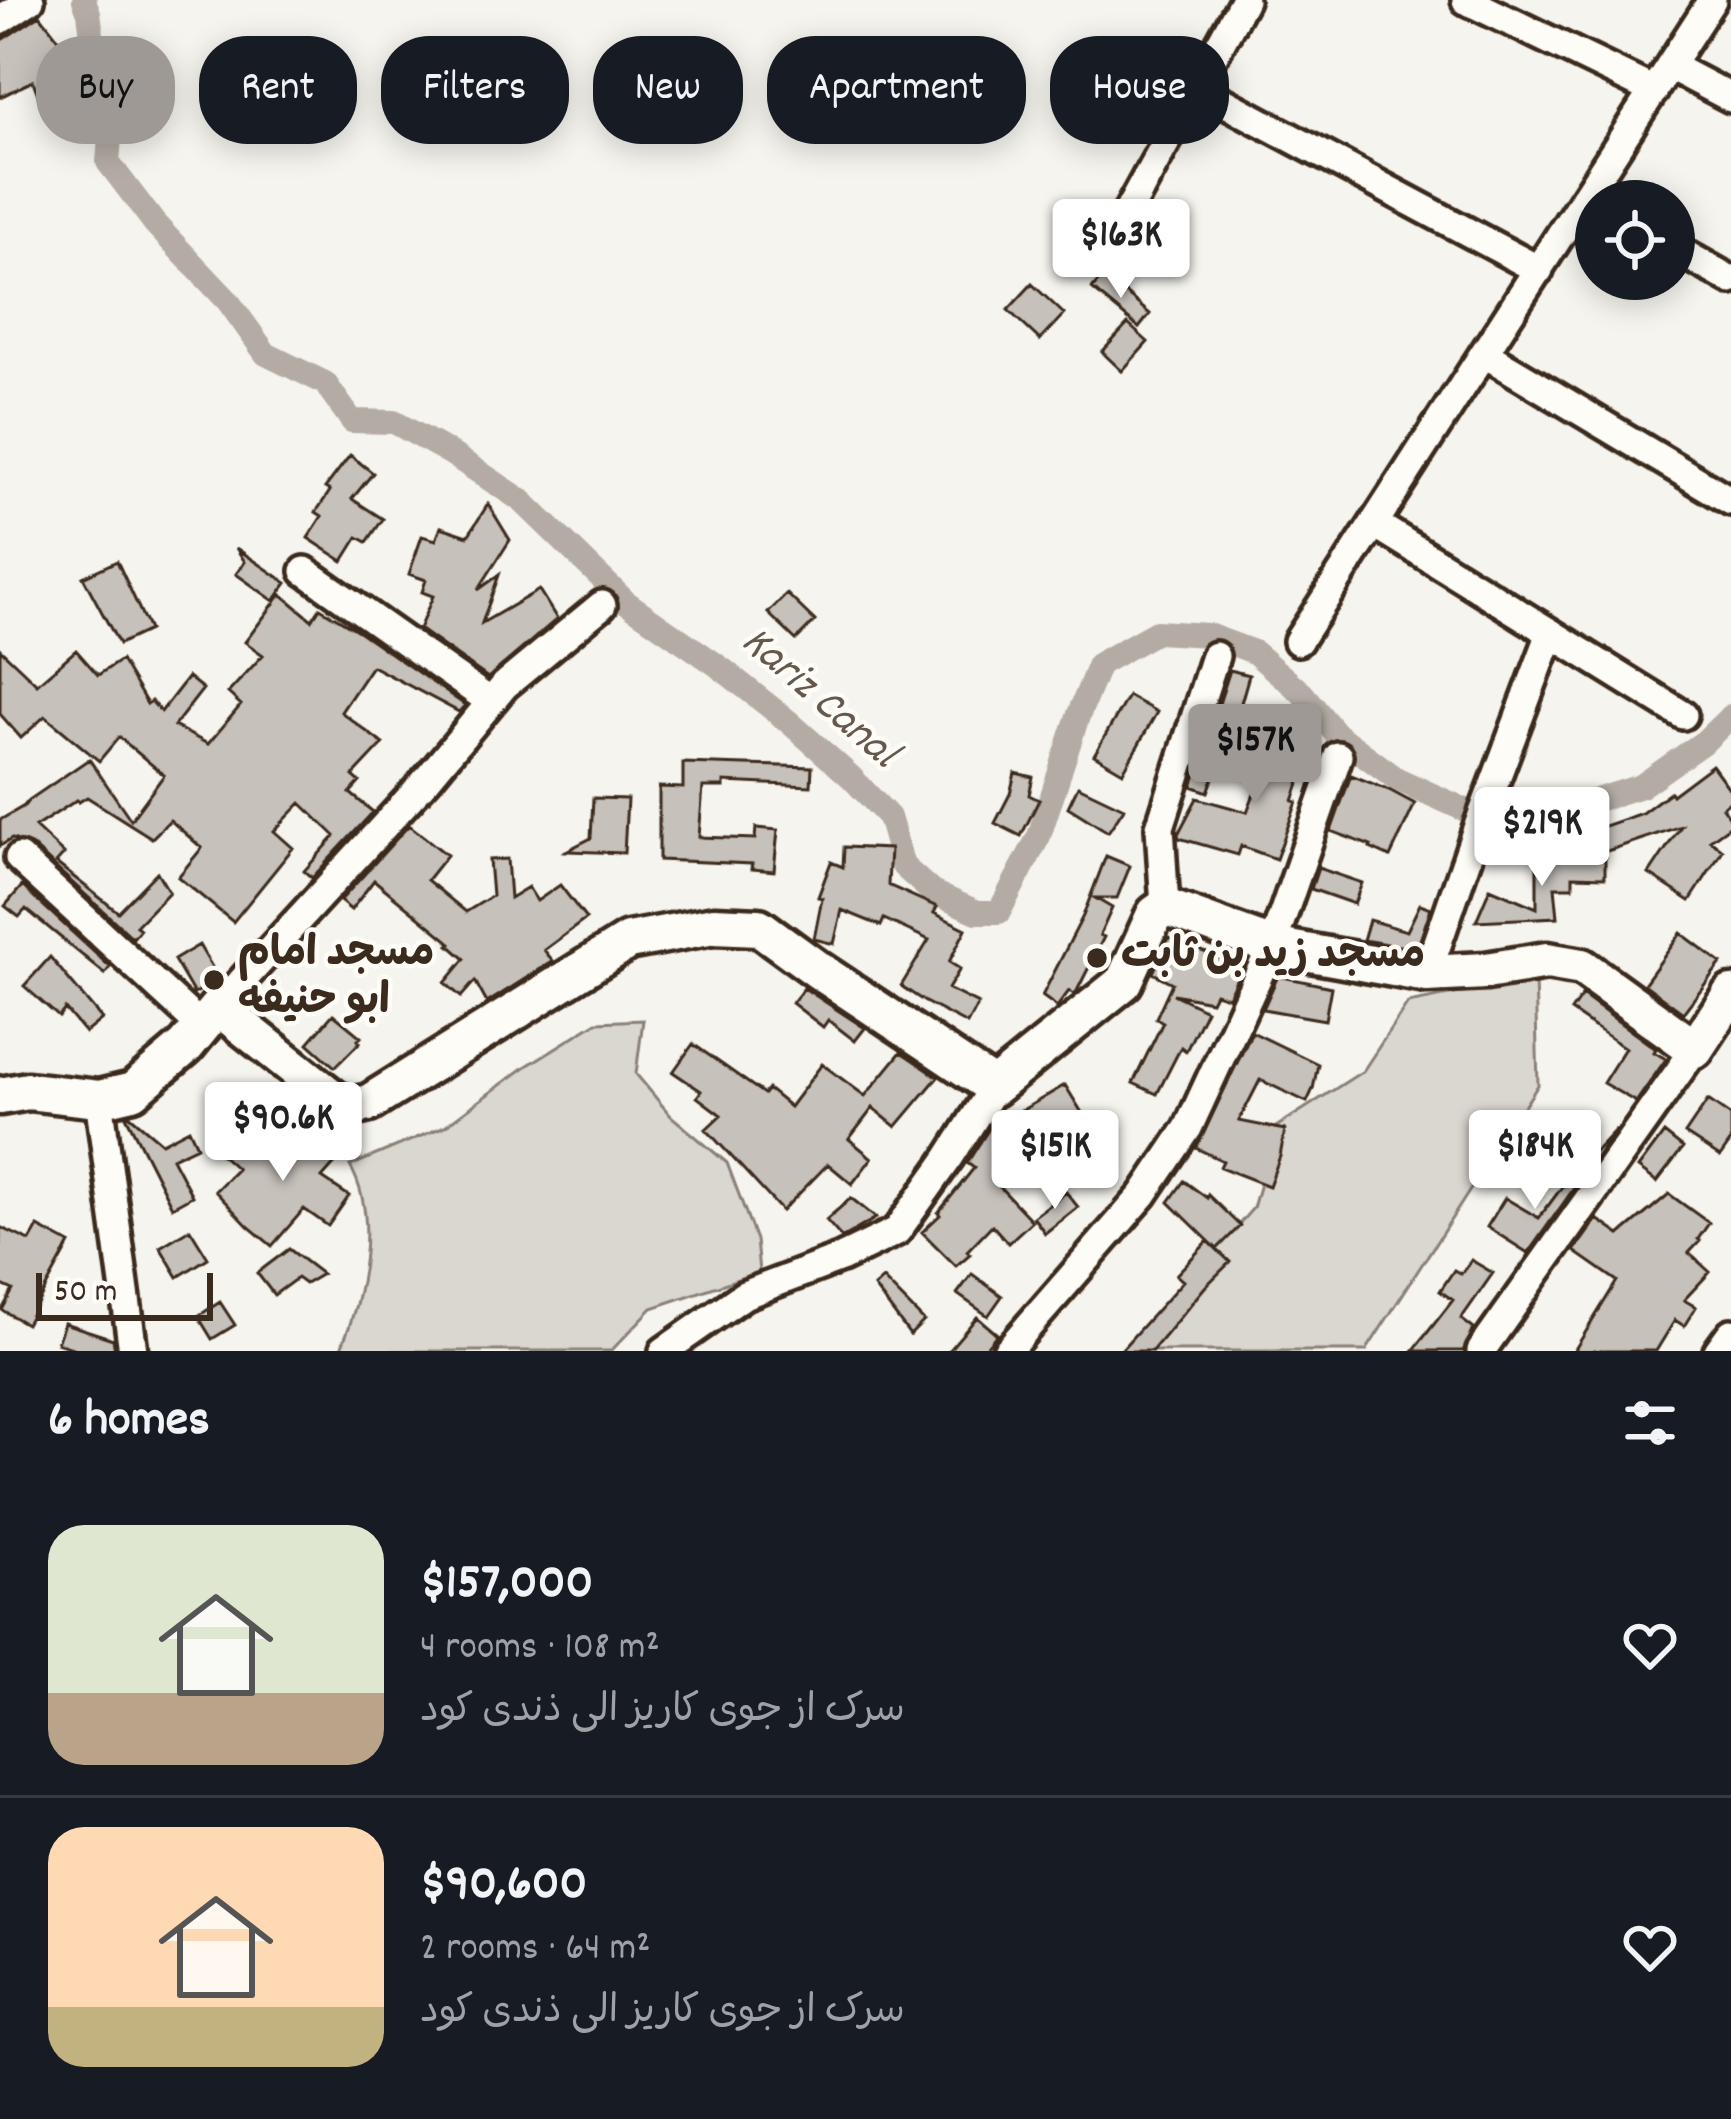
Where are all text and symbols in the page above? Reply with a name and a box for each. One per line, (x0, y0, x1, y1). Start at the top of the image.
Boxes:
chip: Buy (36, 36, 175, 144)
chip: Rent (199, 36, 357, 144)
chip: Filters (381, 36, 569, 144)
chip: New (593, 36, 743, 144)
chip: Apartment (767, 36, 1026, 144)
chip: House (1050, 36, 1229, 144)
map controls (1575, 180, 1695, 300)
button: locate (1575, 180, 1695, 300)
pin: $163K (1037, 199, 1205, 301)
text: $163K (1080, 210, 1162, 265)
water label: Kariz Canal (725, 612, 913, 788)
pin: $157K (1171, 704, 1339, 806)
text: $157K (1215, 715, 1295, 770)
pin: $219K (1458, 787, 1626, 889)
text: $219K (1501, 798, 1583, 853)
place label: مسجد امام ابو حنیفه (238, 926, 434, 1034)
place label: مسجد زید بن ثابت (1121, 928, 1425, 988)
marker: مسجد زید بن ثابت (1084, 945, 1110, 971)
marker: مسجد امام ابو حنیفه (201, 967, 227, 993)
pin: $90.6K (185, 1082, 381, 1184)
text: $90.6K (232, 1093, 334, 1148)
pin: $151K (971, 1110, 1139, 1212)
pin: $184K (1451, 1110, 1619, 1212)
text: $151K (1019, 1121, 1091, 1176)
text: $184K (1496, 1121, 1574, 1176)
scale bar (36, 1267, 213, 1320)
text: 50 m (54, 1270, 118, 1317)
text: 6 homes (48, 1387, 210, 1459)
icon: filters (1617, 1390, 1683, 1456)
text: $157,000 (420, 1550, 593, 1622)
icon: home (144, 1573, 288, 1717)
icon: heart (1617, 1612, 1683, 1678)
text: 4 rooms · 108 m² (420, 1622, 660, 1677)
text: سرک از جوی کاریز الی ذندی کود (420, 1685, 905, 1740)
text: $90,600 (420, 1851, 587, 1923)
icon: home (144, 1875, 288, 2019)
icon: heart (1617, 1914, 1683, 1980)
text: 2 rooms · 64 m² (420, 1923, 650, 1978)
text: سرک از جوی کاریز الی ذندی کود (420, 1986, 905, 2041)

